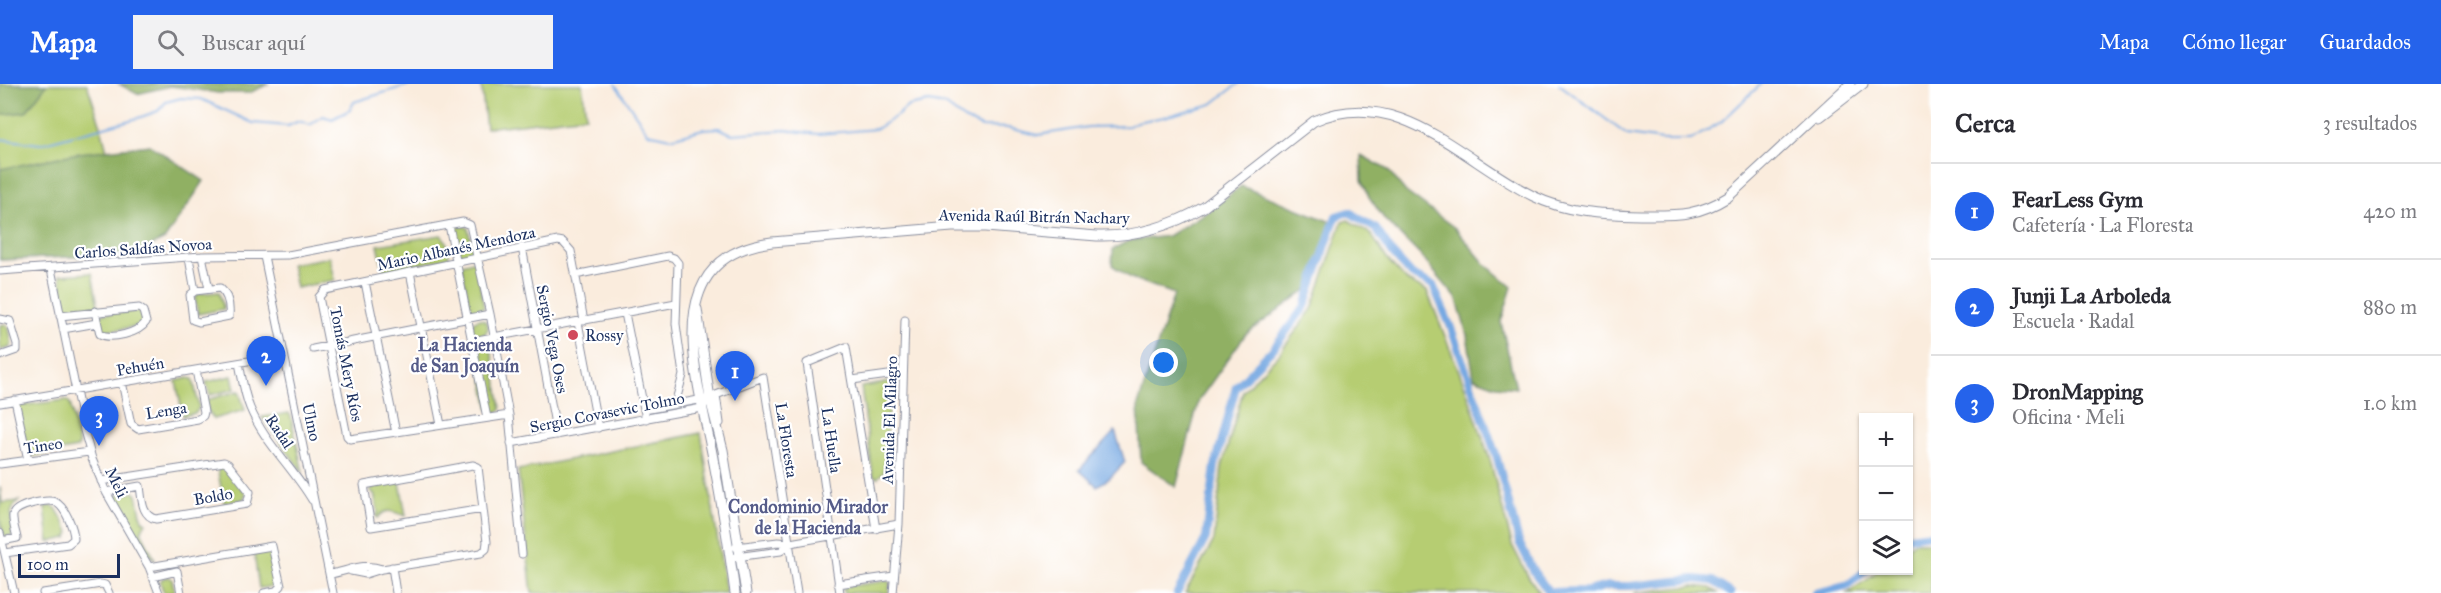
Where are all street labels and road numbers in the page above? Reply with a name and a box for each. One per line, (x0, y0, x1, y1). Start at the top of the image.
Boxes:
street label: Avenida Raúl Bitrán Nachary (937, 205, 1130, 228)
street label: Mario Albanés Mendoza (375, 222, 537, 275)
street label: Carlos Saldías Novoa (74, 234, 213, 263)
street label: Sergio Vega Oses (532, 283, 572, 395)
street label: Tomás Mery Ríos (326, 305, 367, 423)
street label: Pehuén (115, 353, 166, 380)
street label: Avenida El Milagro (878, 356, 902, 485)
street label: Sergio Covasevic Tolmo (528, 388, 686, 438)
street label: Lenga (144, 398, 188, 424)
street label: Ulmo (298, 401, 325, 443)
street label: La Floresta (771, 401, 802, 479)
street label: La Huella (817, 406, 846, 474)
street label: Radal (261, 411, 298, 453)
street label: Tineo (22, 433, 64, 458)
street label: Meli (101, 464, 132, 501)
street label: Boldo (192, 484, 234, 509)

